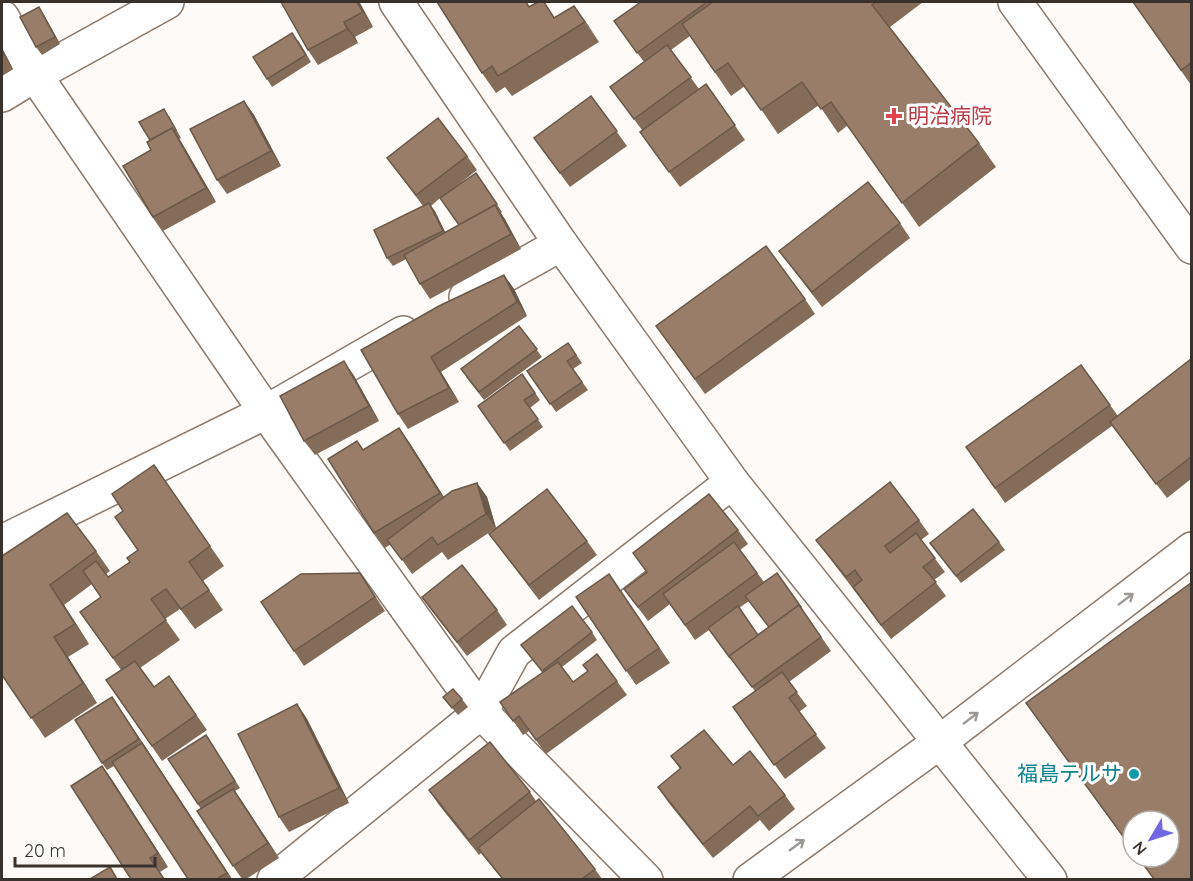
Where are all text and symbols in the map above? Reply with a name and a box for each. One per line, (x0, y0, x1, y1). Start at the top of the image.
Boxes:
place label: 明治病院 (908, 102, 992, 128)
marker: 明治病院 (885, 107, 903, 125)
one-way arrow (1118, 593, 1134, 605)
one-way arrow (963, 711, 979, 724)
place label: 福島テルサ (1017, 760, 1122, 786)
marker: 福島テルサ (1127, 767, 1141, 781)
north arrow (1121, 809, 1181, 869)
scale bar (15, 830, 154, 868)
text: N (1128, 838, 1151, 859)
text: 20 m (24, 839, 66, 862)
one-way arrow (789, 839, 805, 851)

